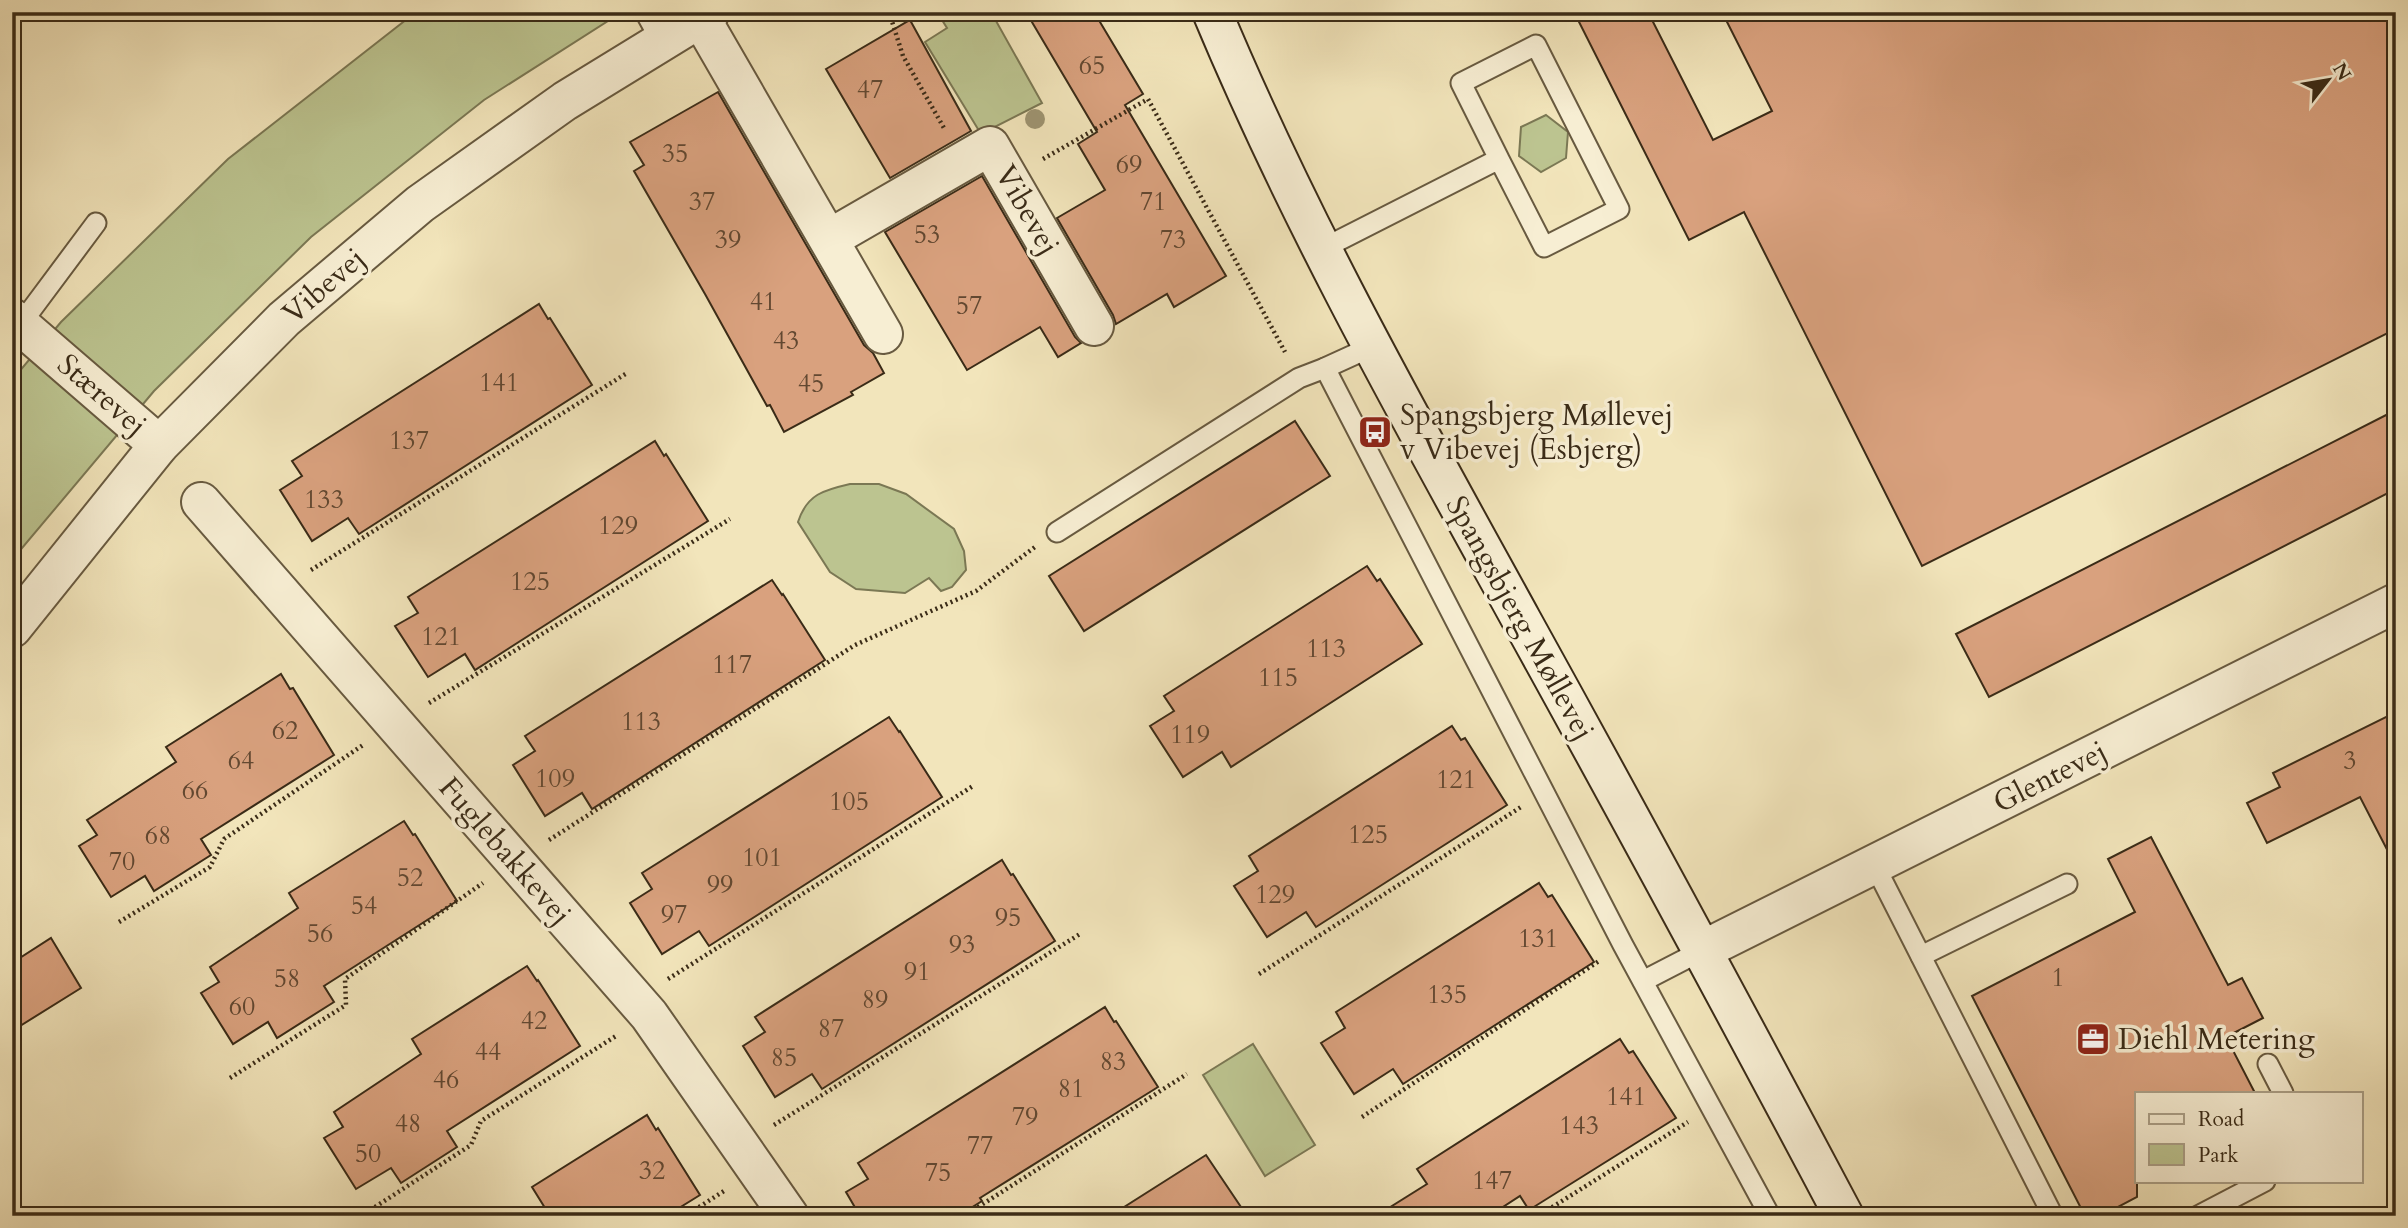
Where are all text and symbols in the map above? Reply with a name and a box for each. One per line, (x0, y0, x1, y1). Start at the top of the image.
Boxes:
north arrow (2292, 46, 2362, 116)
house number: 65 (1079, 48, 1105, 83)
text: N (2326, 58, 2357, 86)
house number: 47 (857, 72, 883, 107)
house number: 35 (662, 136, 688, 171)
house number: 69 (1116, 147, 1142, 182)
street label: Vibevej (985, 158, 1069, 262)
house number: 37 (689, 184, 715, 219)
house number: 71 (1140, 184, 1166, 219)
house number: 53 (914, 217, 940, 252)
house number: 39 (715, 222, 741, 257)
house number: 73 (1160, 222, 1186, 257)
street label: Vibevej (274, 239, 374, 333)
house number: 41 (750, 284, 776, 319)
house number: 57 (956, 288, 982, 323)
house number: 43 (773, 323, 799, 358)
street label: Stærevej (48, 345, 156, 445)
house number: 141 (479, 365, 519, 400)
house number: 45 (798, 366, 824, 401)
place label: Spangsbjerg Møllevej v Vibevej (Esbjerg) (1400, 395, 1673, 470)
bus stop icon: Spangsbjerg Møllevej v Vibevej (Esbjerg) (1356, 413, 1394, 451)
house number: 137 (389, 423, 429, 458)
house number: 133 (304, 482, 344, 517)
street label: Spangsbjerg Møllevej (1436, 489, 1604, 747)
house number: 129 (598, 508, 638, 543)
house number: 125 (510, 564, 550, 599)
house number: 121 (421, 619, 461, 654)
house number: 113 (1306, 631, 1346, 666)
house number: 117 (712, 647, 752, 682)
house number: 115 (1258, 660, 1298, 695)
house number: 113 (621, 704, 661, 739)
house number: 62 (272, 713, 298, 748)
house number: 119 (1170, 717, 1210, 752)
street label: Glentevej (1986, 731, 2114, 823)
house number: 64 (228, 743, 254, 778)
house number: 3 (2343, 743, 2357, 778)
house number: 109 (535, 761, 575, 796)
house number: 121 (1436, 762, 1476, 797)
street label: Fuglebakkevej (429, 768, 581, 934)
house number: 66 (182, 773, 208, 808)
house number: 105 (829, 784, 869, 819)
house number: 125 (1348, 817, 1388, 852)
house number: 68 (145, 818, 171, 853)
house number: 101 (742, 840, 782, 875)
house number: 70 (109, 844, 135, 879)
house number: 52 (397, 860, 423, 895)
house number: 99 (707, 867, 733, 902)
house number: 129 (1255, 877, 1295, 912)
house number: 54 (351, 888, 377, 923)
house number: 97 (661, 897, 687, 932)
house number: 95 (995, 900, 1021, 935)
house number: 56 (307, 916, 333, 951)
house number: 131 (1518, 921, 1558, 956)
house number: 93 (949, 927, 975, 962)
house number: 91 (904, 954, 930, 989)
house number: 1 (2051, 960, 2065, 995)
house number: 58 (274, 961, 300, 996)
house number: 135 (1427, 977, 1467, 1012)
house number: 89 (862, 982, 888, 1017)
house number: 60 (229, 989, 255, 1024)
house number: 42 (521, 1003, 547, 1038)
house number: 87 (818, 1011, 844, 1046)
place label: Diehl Metering (2118, 1019, 2315, 1060)
office icon: Diehl Metering (2074, 1020, 2112, 1058)
house number: 44 (475, 1034, 501, 1069)
house number: 85 (771, 1040, 797, 1075)
house number: 83 (1100, 1044, 1126, 1079)
house number: 46 (433, 1062, 459, 1097)
house number: 81 (1058, 1071, 1084, 1106)
house number: 141 (1606, 1079, 1646, 1114)
legend (2135, 1092, 2362, 1182)
house number: 79 (1012, 1099, 1038, 1134)
text: Road (2198, 1105, 2244, 1134)
house number: 48 (395, 1106, 421, 1141)
house number: 143 (1559, 1108, 1599, 1143)
house number: 77 (967, 1128, 993, 1163)
house number: 50 (355, 1136, 381, 1171)
text: Park (2198, 1141, 2239, 1170)
house number: 32 (639, 1153, 665, 1188)
house number: 75 (925, 1155, 951, 1190)
house number: 147 (1472, 1163, 1512, 1198)

